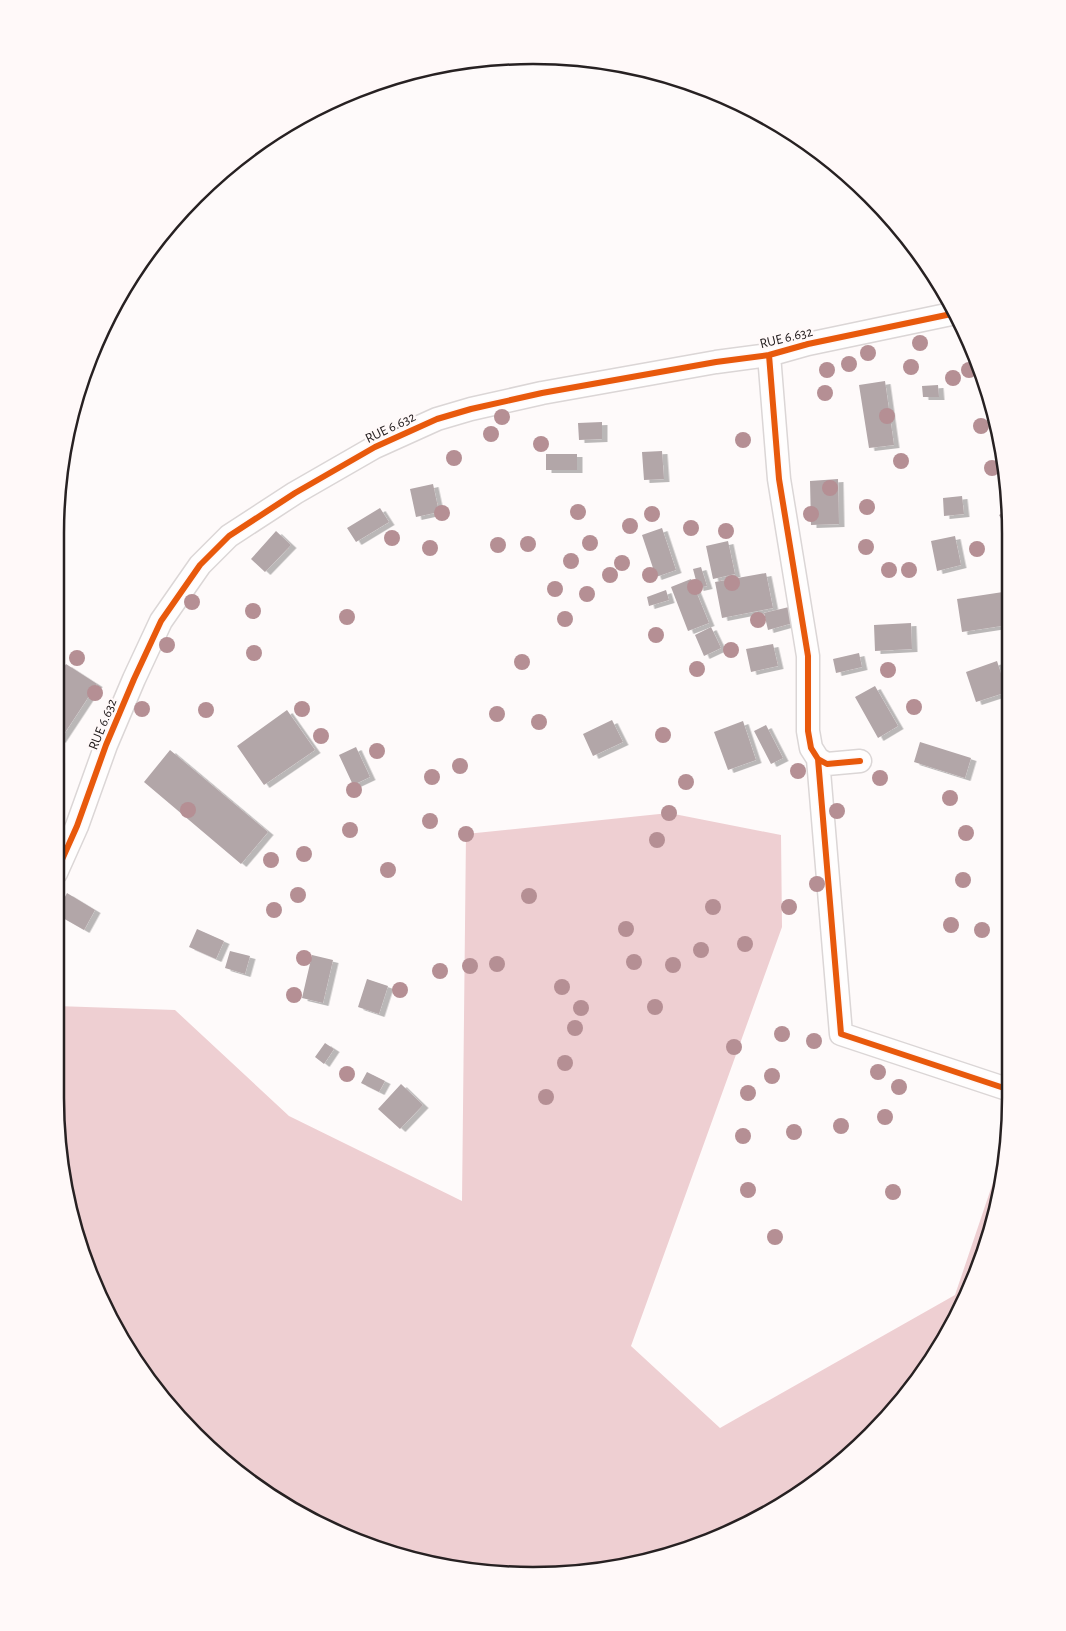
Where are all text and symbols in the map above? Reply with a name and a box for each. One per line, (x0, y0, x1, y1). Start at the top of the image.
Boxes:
street label: RUE 6.632 (758, 325, 814, 351)
street label: RUE 6.632 (363, 410, 418, 446)
street label: RUE 6.632 (86, 697, 119, 752)

